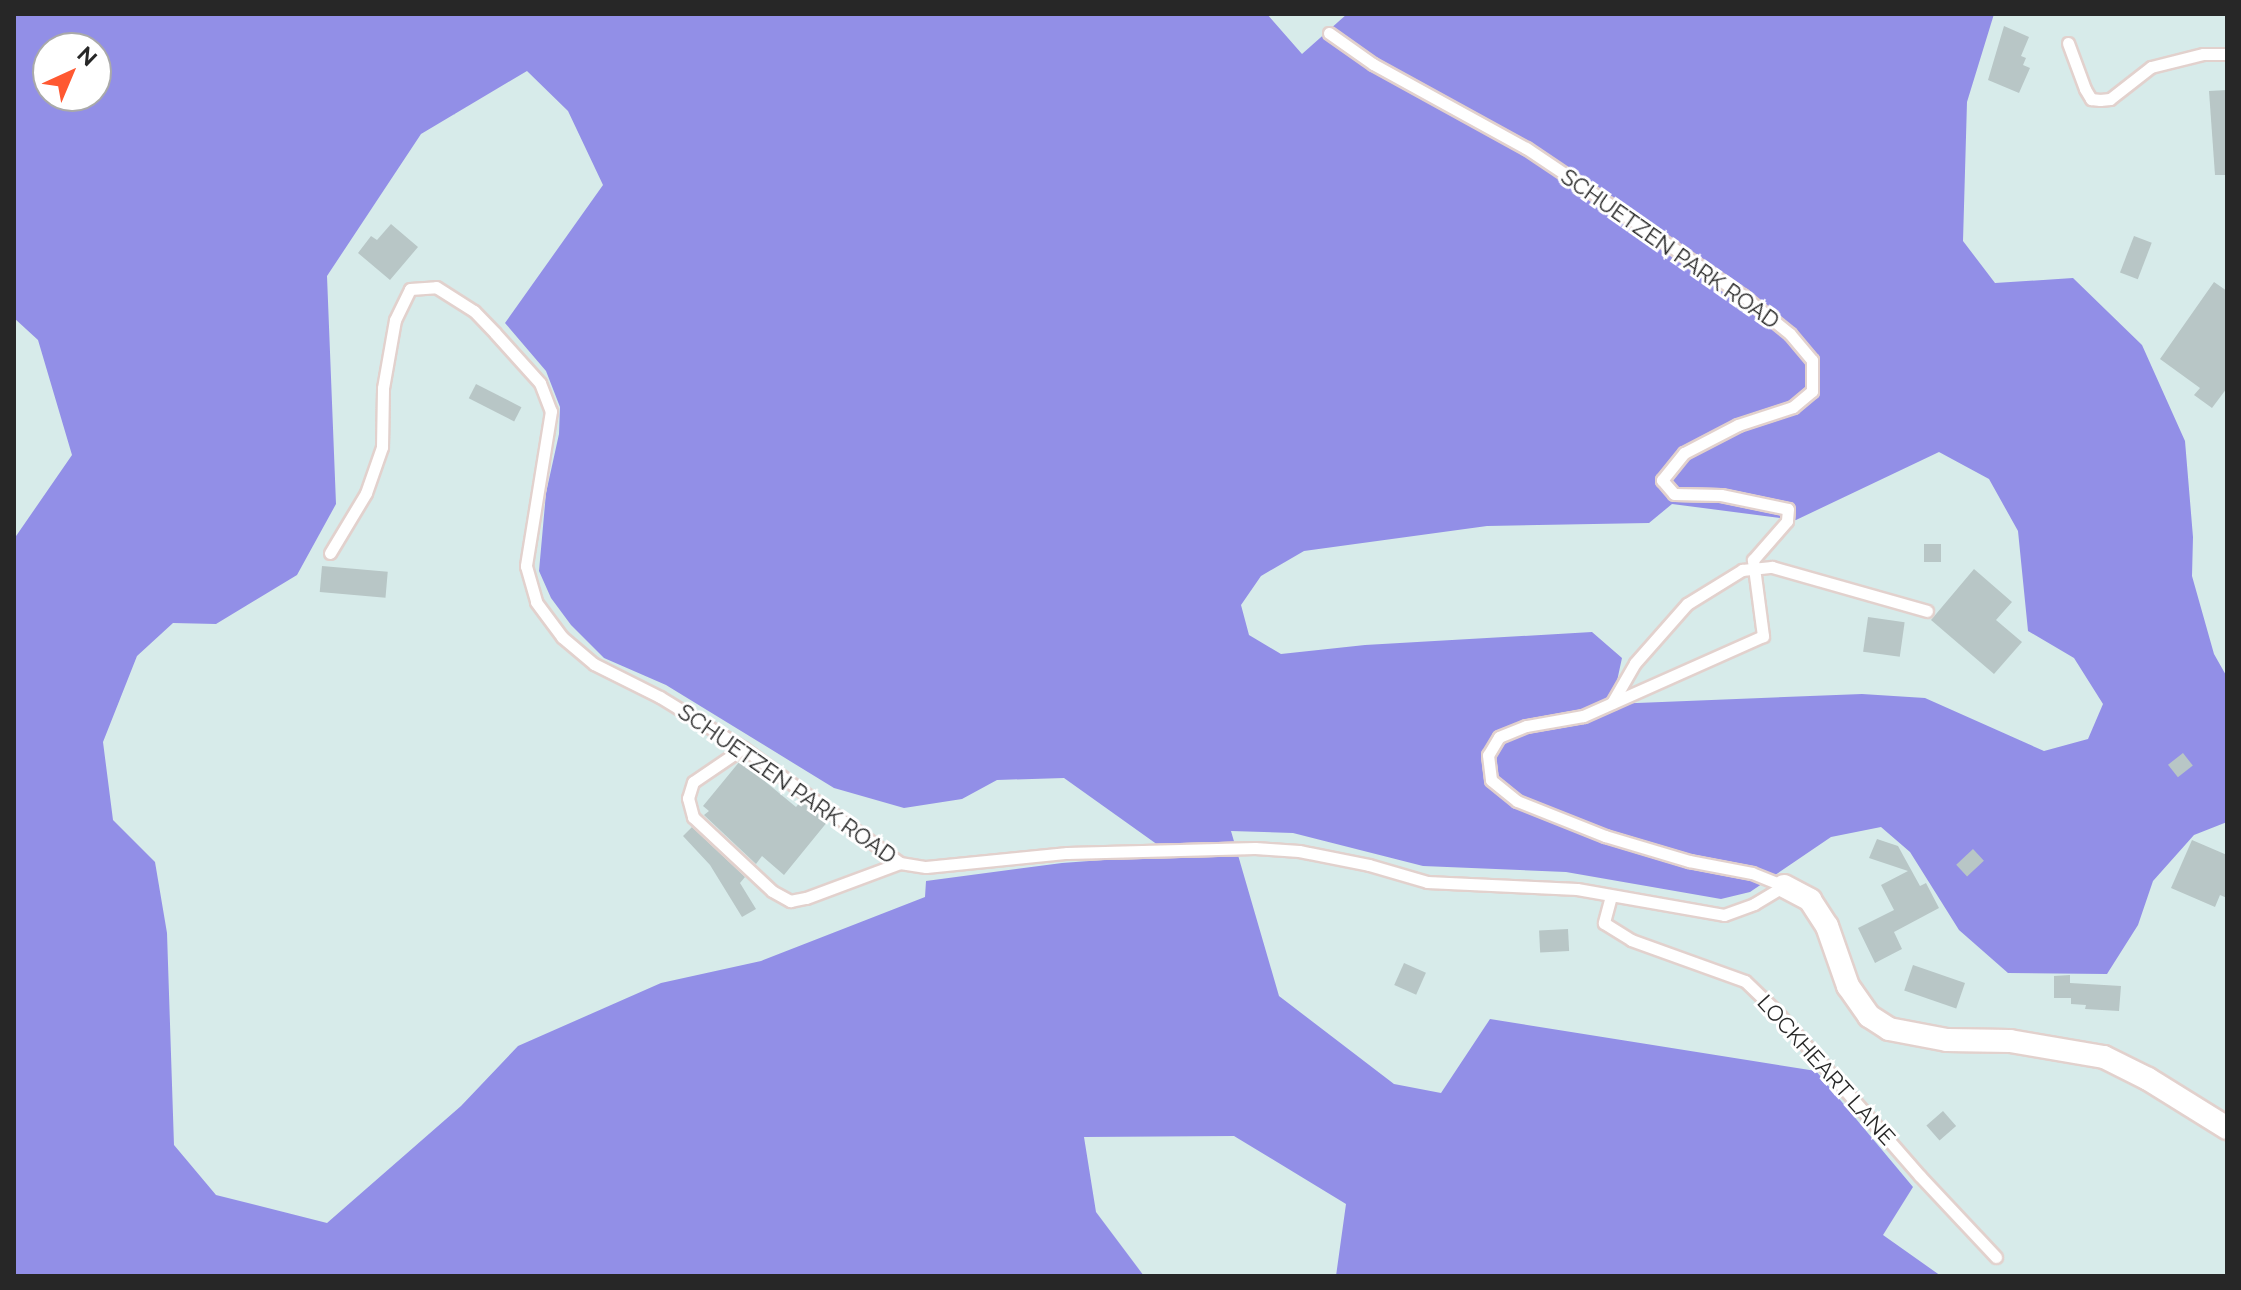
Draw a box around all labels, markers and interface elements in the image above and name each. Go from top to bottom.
north arrow [32,32,112,112]
text: N [72,41,102,71]
street label: SCHUETZEN PARK ROAD [1556,163,1784,335]
street label: SCHUETZEN PARK ROAD [673,698,901,870]
street label: LOCKHEART LANE [1751,989,1901,1151]

